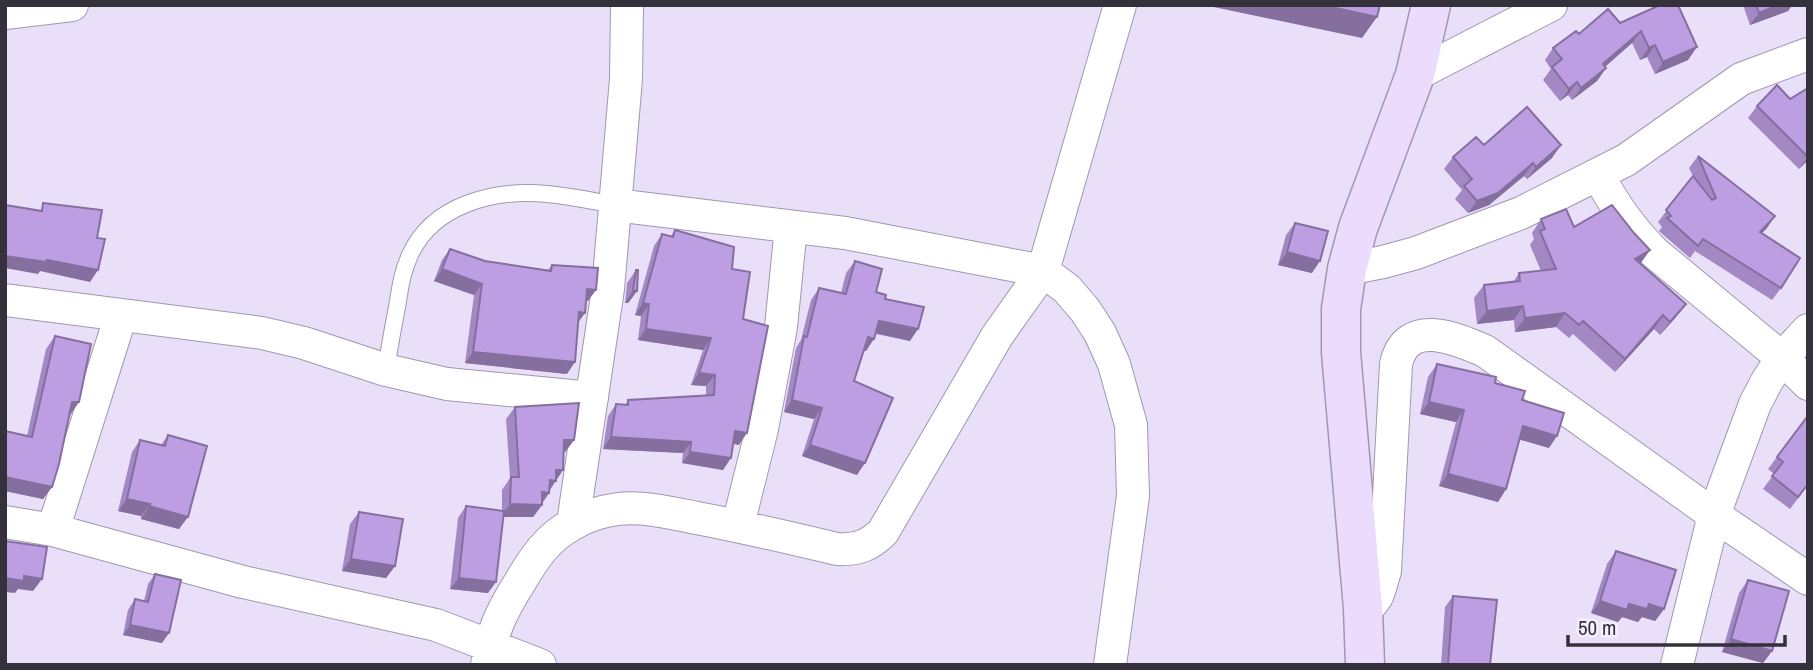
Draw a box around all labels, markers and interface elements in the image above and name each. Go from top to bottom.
scale bar [1568,604,1785,648]
text: 50 m [1578,613,1616,642]

